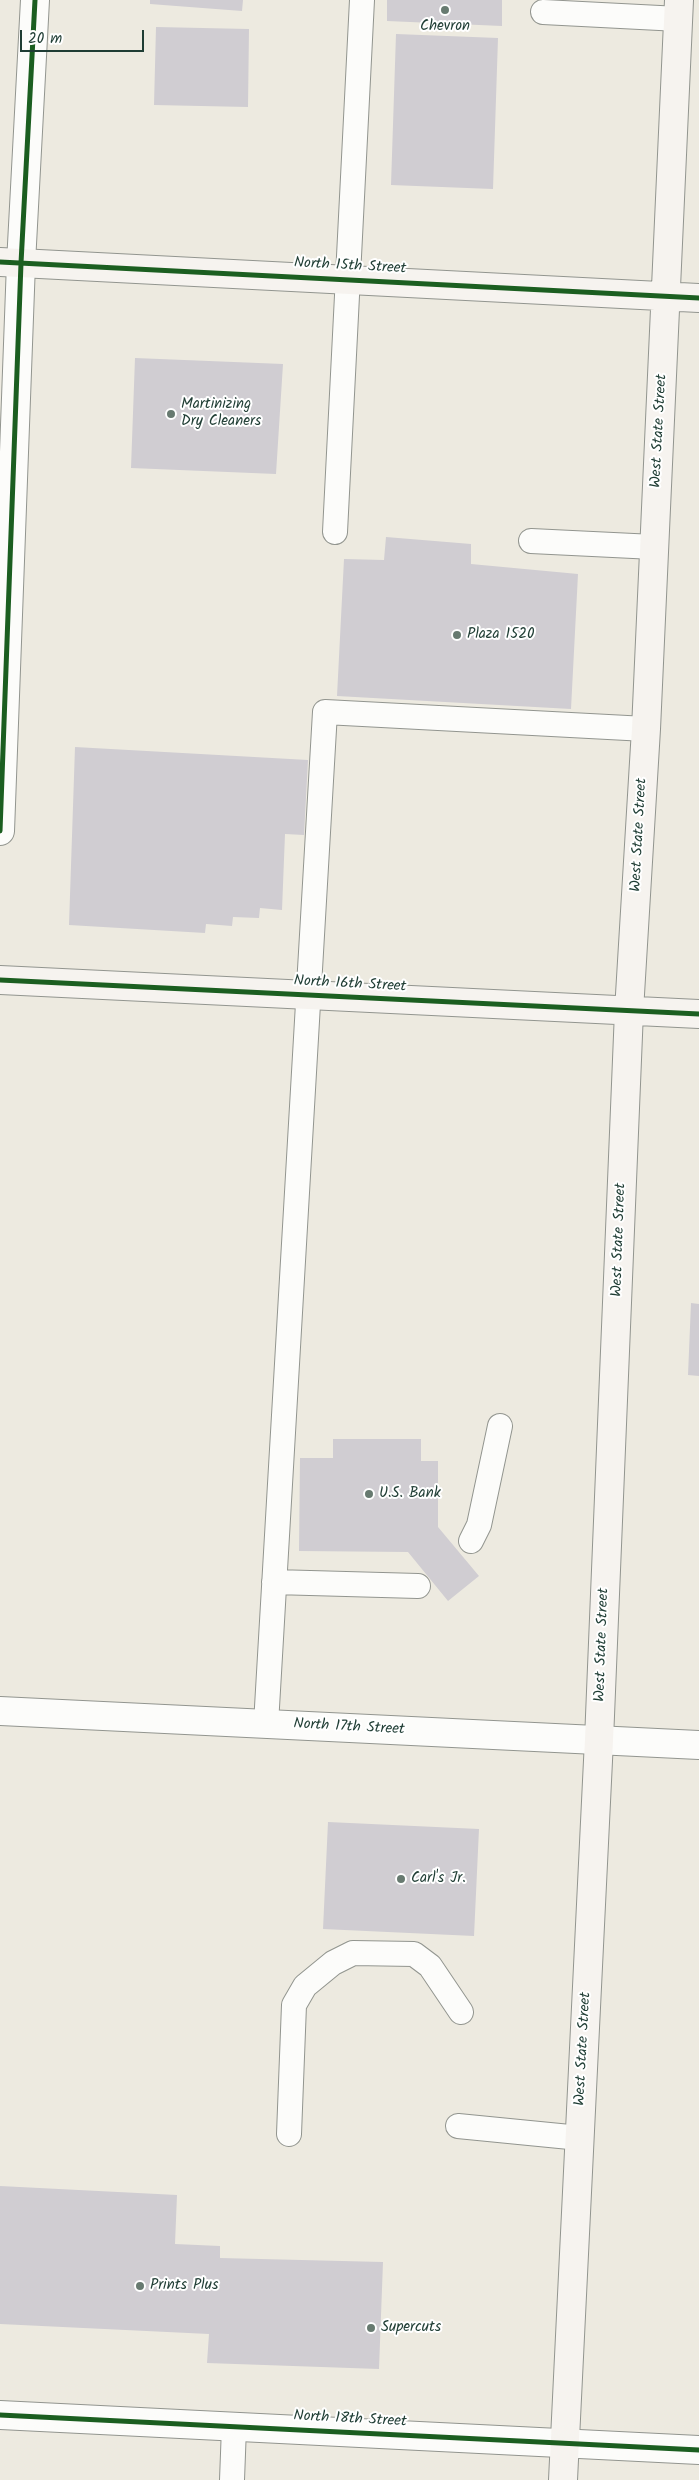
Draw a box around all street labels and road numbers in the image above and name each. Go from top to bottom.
street label: North 15th Street [293,255,407,279]
street label: West State Street [648,374,672,488]
street label: West State Street [628,778,652,892]
street label: North 16th Street [293,973,407,997]
street label: West State Street [609,1183,631,1297]
street label: West State Street [592,1588,614,1702]
street label: North 17th Street [293,1716,405,1740]
street label: West State Street [572,1992,596,2106]
street label: North 18th Street [293,2408,407,2432]

